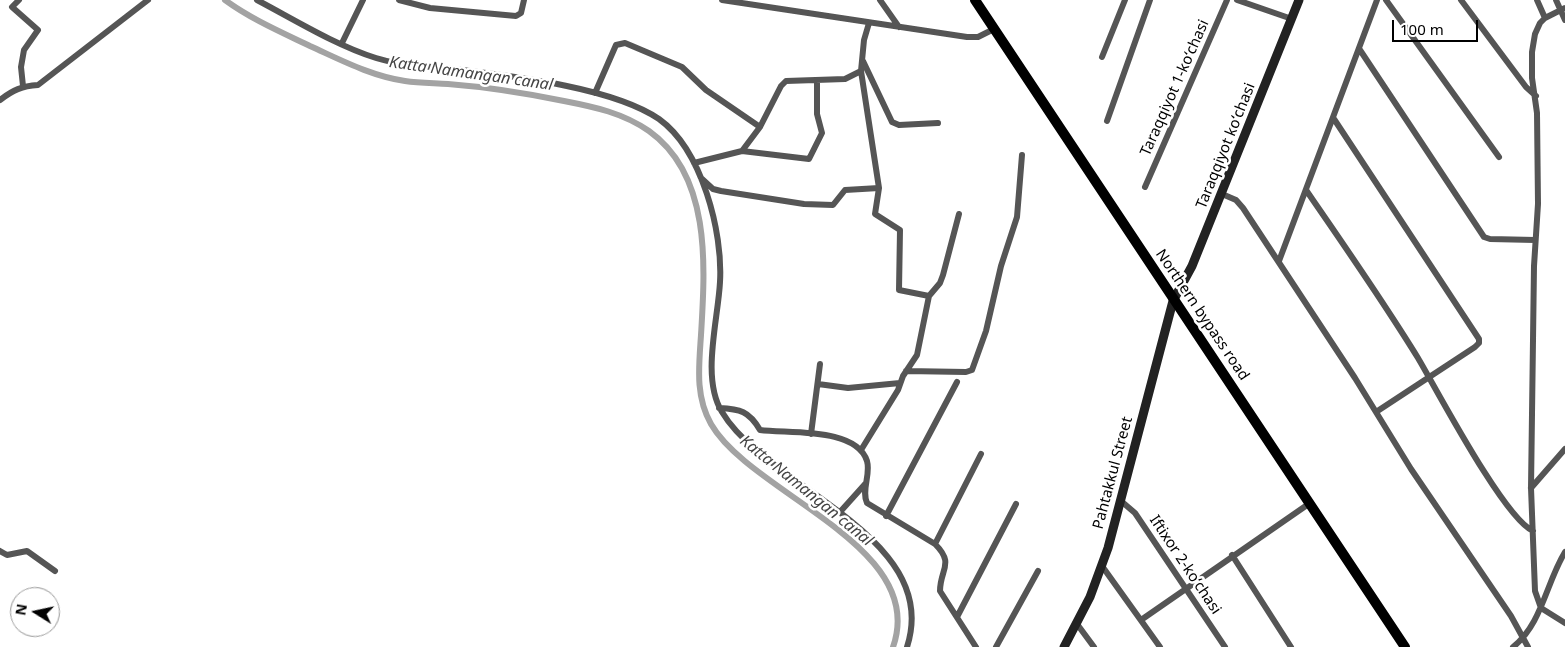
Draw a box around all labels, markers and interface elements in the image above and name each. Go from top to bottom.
scale bar [1395,10,1481,42]
street label: Taraqqiyot 1-koʻchasi [1137,17,1213,159]
text: 100 m [1400,19,1444,39]
water label: Katta Namangan canal [388,53,554,95]
street label: Taraqqiyot koʻchasi [1193,81,1259,211]
street label: Northern bypass road [1151,246,1253,384]
street label: Pahtakkul Street [1089,415,1137,531]
water label: Katta Namangan canal [736,432,876,550]
street label: Iftixor 2-koʻchasi [1145,512,1225,618]
north arrow [10,587,60,637]
text: N [10,602,31,617]

